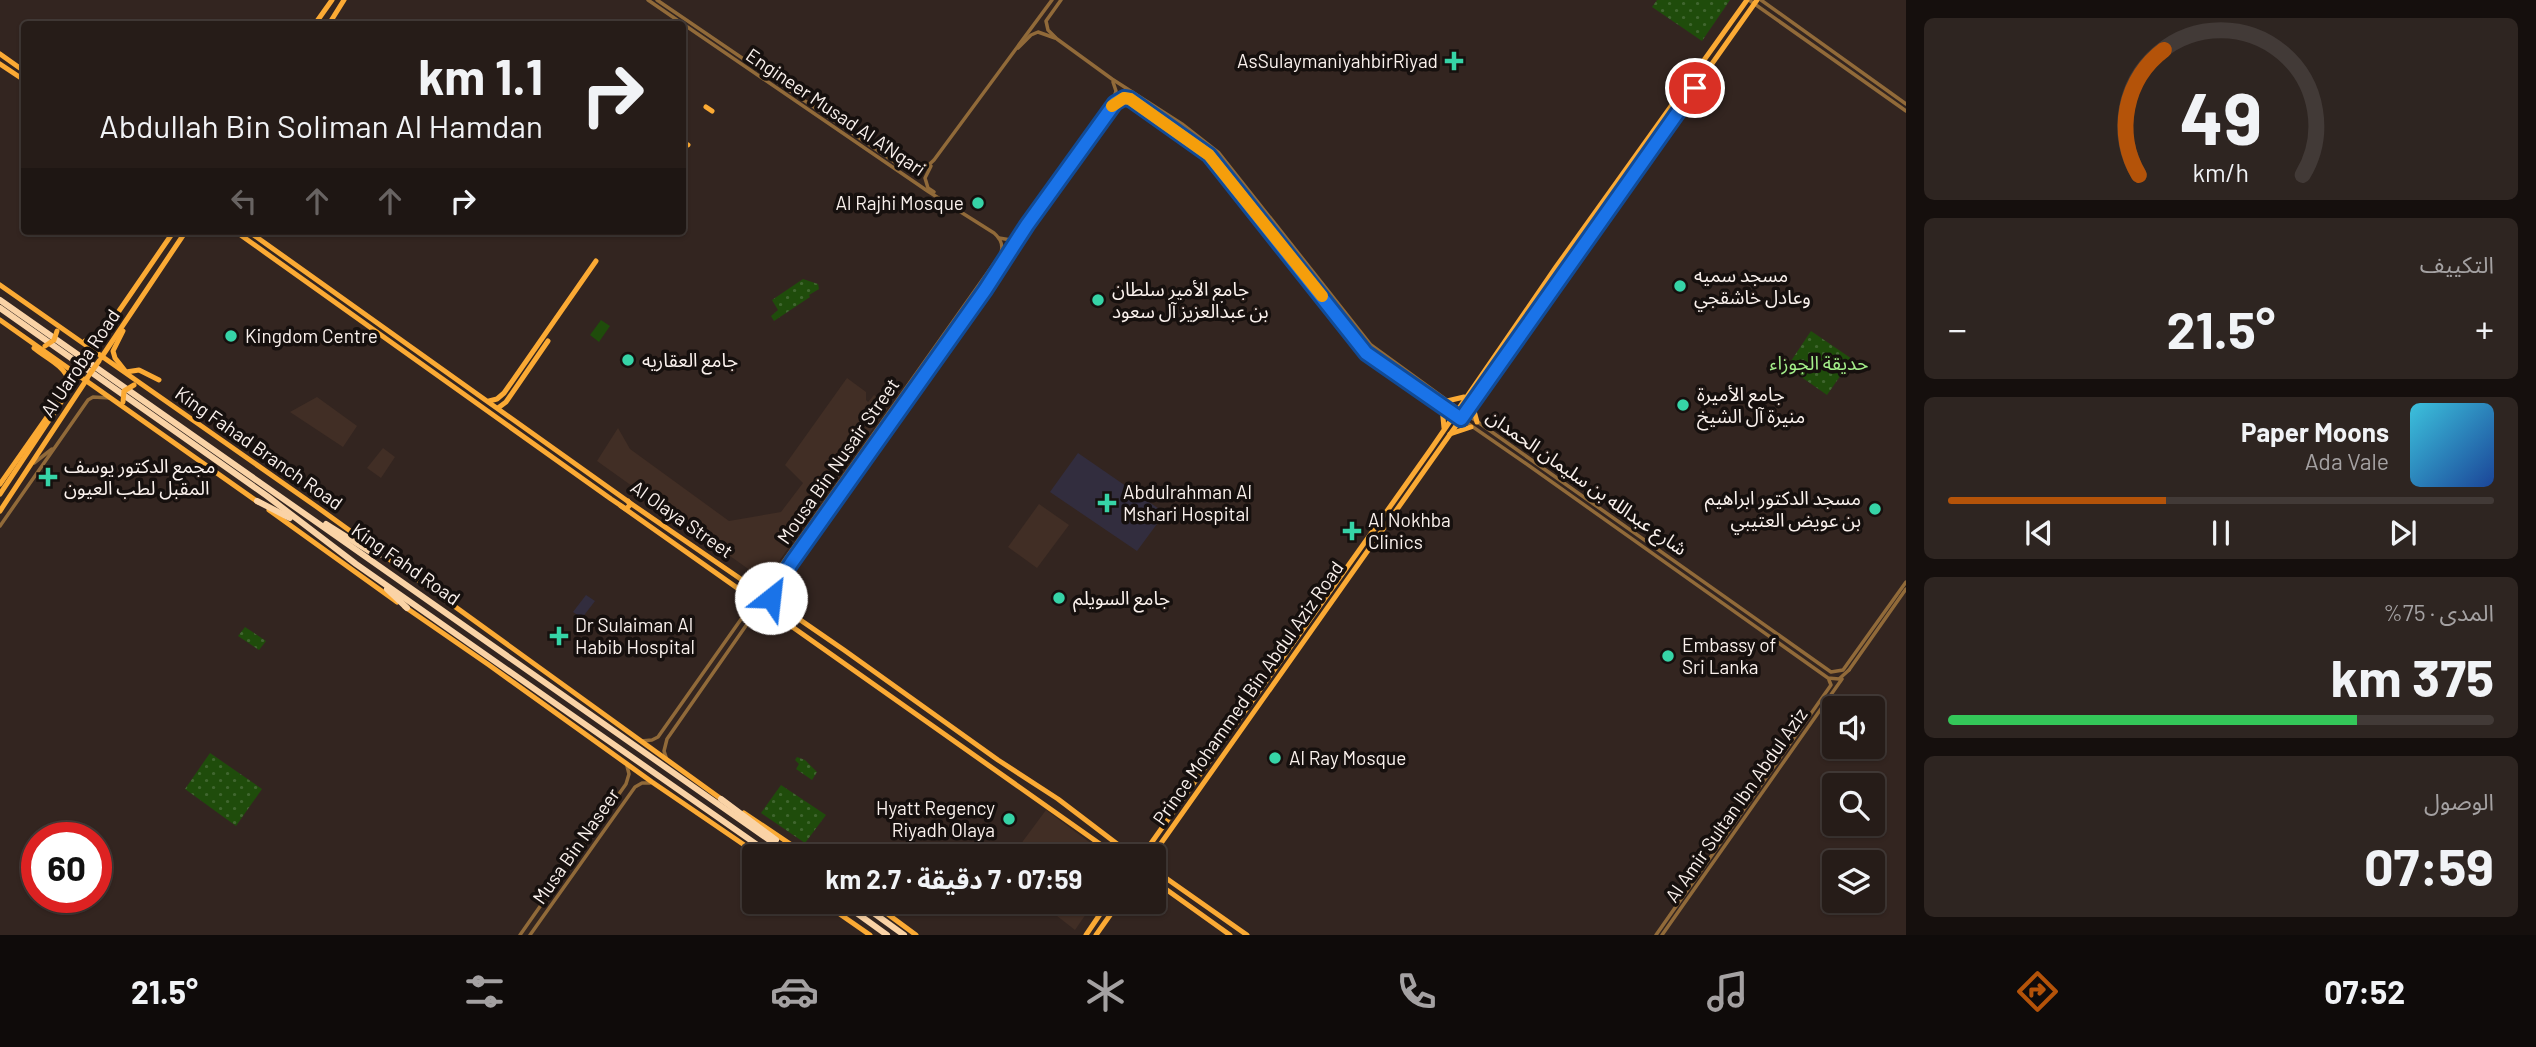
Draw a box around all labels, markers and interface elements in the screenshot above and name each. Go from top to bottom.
street label: Engineer Musad Al A'Nqari [742,43,931,180]
text: 1.1 km [418,46,543,105]
icon: right [567,49,658,140]
place label: AsSulaymaniyahbirRiyad [1237,49,1438,72]
marker: AsSulaymaniyahbirRiyad [1444,51,1464,71]
pin [1665,58,1725,118]
icon: arrive [1676,69,1714,107]
text: 49 [2180,72,2262,160]
text: Abdullah Bin Soliman Al Hamdan [99,106,543,144]
text: km/h [2193,157,2249,187]
icon: left [225,182,263,220]
icon: ahead [298,182,336,220]
icon: ahead [371,182,409,220]
icon: right [444,182,482,220]
place label: Al Rajhi Mosque [836,191,964,214]
marker: Al Rajhi Mosque [970,195,986,211]
text: التكييف [2420,250,2494,278]
place label: مسجد سميه وعادل خاشقجي [1694,263,1811,312]
place label: جامع الأمير سلطان بن عبدالعزيز آل سعود [1112,277,1269,323]
marker: مسجد سميه وعادل خاشقجي [1672,278,1688,294]
marker: جامع الأمير سلطان بن عبدالعزيز آل سعود [1090,292,1106,308]
text: 21.5° [2167,297,2275,359]
street label: Al Uaroba Road [35,305,124,421]
text: − [1948,305,1967,351]
text: + [2475,305,2494,351]
place label: Kingdom Centre [245,324,378,347]
marker: Kingdom Centre [223,328,239,344]
place label: جامع العقاريه [642,348,738,375]
park label: حديقة الجوزاء [1770,351,1868,375]
marker: جامع العقاريه [620,352,636,368]
street label: Mousa Bin Nusair Street [772,373,903,548]
street label: King Fahad Branch Road [171,381,347,514]
place label: جامع الأميرة منيرة آل الشيخ [1697,382,1805,431]
marker: جامع الأميرة منيرة آل الشيخ [1675,397,1691,413]
street label: شارع عبدالله بن سليمان الحمدان [1481,404,1692,562]
text: Paper Moons [2241,416,2389,447]
text: Ada Vale [2305,447,2389,475]
place label: مجمع الدكتور يوسف المقبل لطب العيون [64,454,216,500]
marker: مجمع الدكتور يوسف المقبل لطب العيون [38,467,58,487]
street label: Al Olaya Street [627,475,738,562]
place label: Abdulrahman Al Mshari Hospital [1123,480,1252,525]
place label: مسجد الدكتور ابراهيم بن عويض العتيبي [1705,486,1861,535]
marker: Abdulrahman Al Mshari Hospital [1097,493,1117,513]
marker: مسجد الدكتور ابراهيم بن عويض العتيبي [1867,501,1883,517]
place label: Al Nokhba Clinics [1368,508,1451,553]
icon: previous [2020,514,2058,552]
icon: pause [2202,514,2240,552]
icon: next [2384,514,2422,552]
street label: King Fahd Road [348,518,465,609]
marker: Al Nokhba Clinics [1342,521,1362,541]
street label: Prince Mohammed Bin Abdul Aziz Road [1147,556,1348,829]
position arrow [734,561,808,635]
place label: جامع السويلم [1073,586,1170,613]
marker: جامع السويلم [1051,590,1067,606]
text: المدى · 75% [2383,598,2494,626]
place label: Dr Sulaiman Al Habib Hospital [575,613,695,658]
marker: Dr Sulaiman Al Habib Hospital [549,626,569,646]
place label: Embassy of Sri Lanka [1682,633,1776,678]
text: 375 km [2331,645,2494,707]
marker: Embassy of Sri Lanka [1660,648,1676,664]
map controls [1822,696,1885,913]
button: sound [1822,696,1885,759]
street label: Al Amir Sultan Ibn Abdul Aziz [1660,703,1812,906]
place label: Al Ray Mosque [1289,746,1406,769]
marker: Al Ray Mosque [1267,750,1283,766]
button: search [1822,773,1885,836]
street label: Musa Bin Naseer [527,783,624,908]
text: الوصول [2424,787,2494,815]
place label: Hyatt Regency Riyadh Olaya [876,796,995,841]
marker: Hyatt Regency Riyadh Olaya [1001,811,1017,827]
speed limit sign: 60 [21,822,112,913]
text: 07:59 [2364,834,2494,896]
button: layers [1822,850,1885,913]
text: 07:59 · 7 دقيقة · 2.7 km [826,863,1082,894]
icon: filters [460,967,509,1016]
icon: car [770,967,819,1016]
icon: climate [1081,967,1130,1016]
icon: phone [1392,967,1441,1016]
icon: music [1703,967,1752,1016]
icon: directions [2013,967,2062,1016]
text: 21.5° [131,972,198,1010]
text: 07:52 [2324,972,2405,1010]

